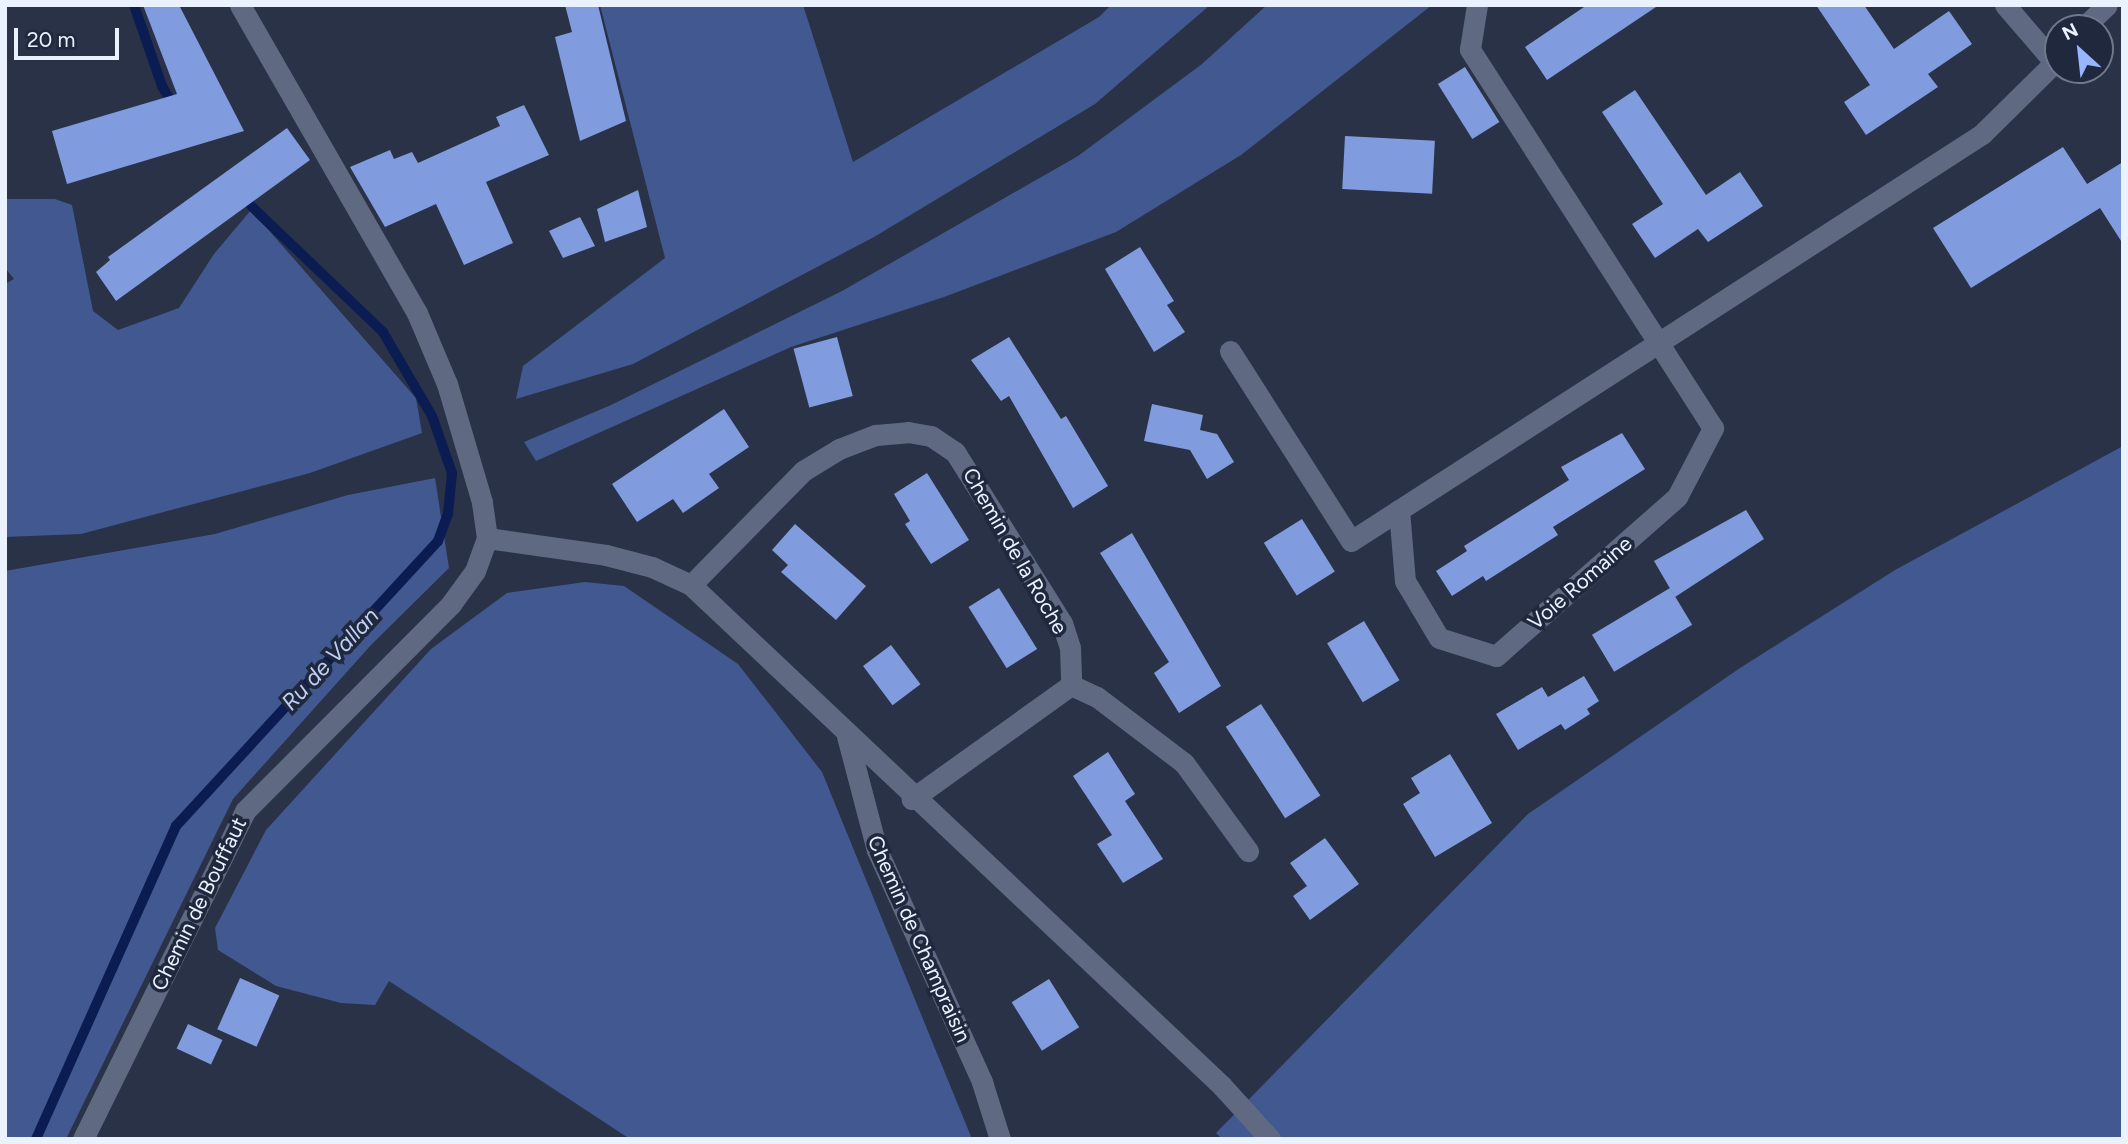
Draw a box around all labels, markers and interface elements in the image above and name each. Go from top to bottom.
scale bar [18,14,122,58]
north arrow [2044,14,2114,84]
text: N [2058,18,2082,45]
text: 20 m [27,27,75,52]
street label: Chemin de la Roche [957,464,1073,638]
street label: Voie Romaine [1523,531,1637,635]
water label: Ru de Vallan [276,602,384,716]
street label: Chemin de Bouffaut [146,813,252,995]
street label: Chemin de Champraisin [862,832,976,1046]

